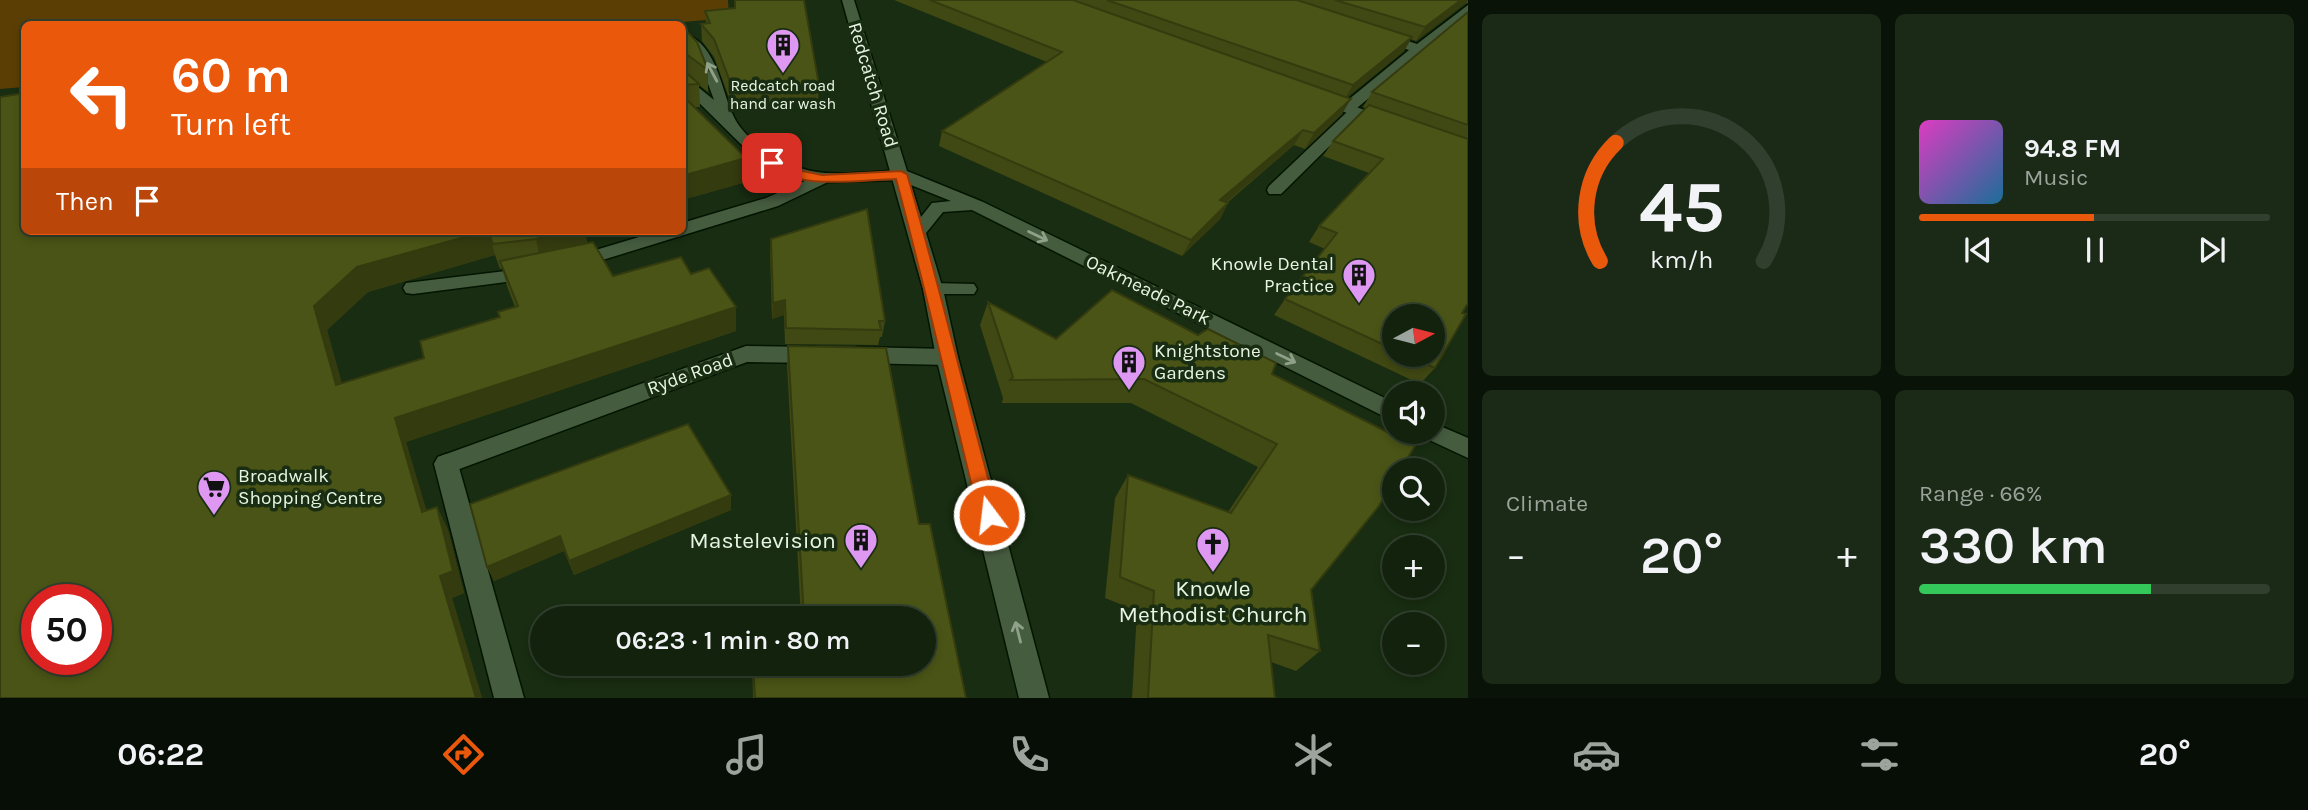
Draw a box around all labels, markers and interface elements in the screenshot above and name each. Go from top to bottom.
street label: Redcatch Road [844,20,902,150]
building icon: Redcatch road hand car wash [764,26,802,75]
text: 60 m [171,47,291,104]
icon: left [56,49,147,140]
one-way arrow [704,63,718,83]
place label: Redcatch road hand car wash [730,76,836,113]
text: Turn left [171,106,291,143]
pin [742,133,802,193]
text: 94.8 FM [2024,133,2121,164]
icon: arrive [753,144,791,182]
text: 45 [1639,164,1724,249]
text: Music [2024,164,2088,191]
icon: arrive [128,182,166,220]
text: Then [56,186,114,217]
one-way arrow [1027,229,1048,243]
icon: previous [1959,231,1997,269]
icon: pause [2076,231,2114,269]
icon: next [2193,231,2231,269]
text: km/h [1650,245,1713,274]
street label: Oakmeade Park [1082,250,1214,330]
place label: Knowle Dental Practice [1211,253,1334,297]
building icon: Knowle Dental Practice [1340,256,1378,305]
north arrow [1382,304,1446,368]
map controls [1382,304,1445,675]
place label: Knightstone Gardens [1154,340,1261,384]
building icon: Knightstone Gardens [1110,343,1148,392]
street label: Ryde Road [644,348,736,400]
one-way arrow [1275,352,1296,366]
button: sound [1382,381,1445,444]
button: search [1382,458,1445,521]
place label: Broadwalk Shopping Centre [238,465,383,509]
supermarket icon: Broadwalk Shopping Centre [195,468,233,517]
position arrow [952,478,1026,552]
text: Range · 66% [1919,480,2042,507]
text: Climate [1506,490,1588,517]
text: 330 km [1919,515,2108,576]
building icon: Mastelevision [842,521,880,570]
church icon: Knowle Methodist Church [1194,525,1232,574]
text: 20° [1640,525,1723,586]
place label: Mastelevision [689,527,836,554]
text: − [1506,533,1526,578]
text: + [1837,533,1857,578]
button: + [1382,535,1445,598]
place label: Knowle Methodist Church [1118,575,1308,628]
speed limit sign: 50 [21,584,112,675]
button: − [1382,612,1445,675]
one-way arrow [1011,621,1024,644]
text: 06:23 · 1 min · 80 m [616,625,850,656]
icon: directions [439,730,488,779]
icon: music [722,730,771,779]
icon: phone [1005,730,1054,779]
icon: climate [1289,730,1338,779]
icon: car [1572,730,1621,779]
icon: filters [1855,730,1904,779]
text: 06:22 [117,736,204,773]
text: 20° [2139,736,2191,773]

